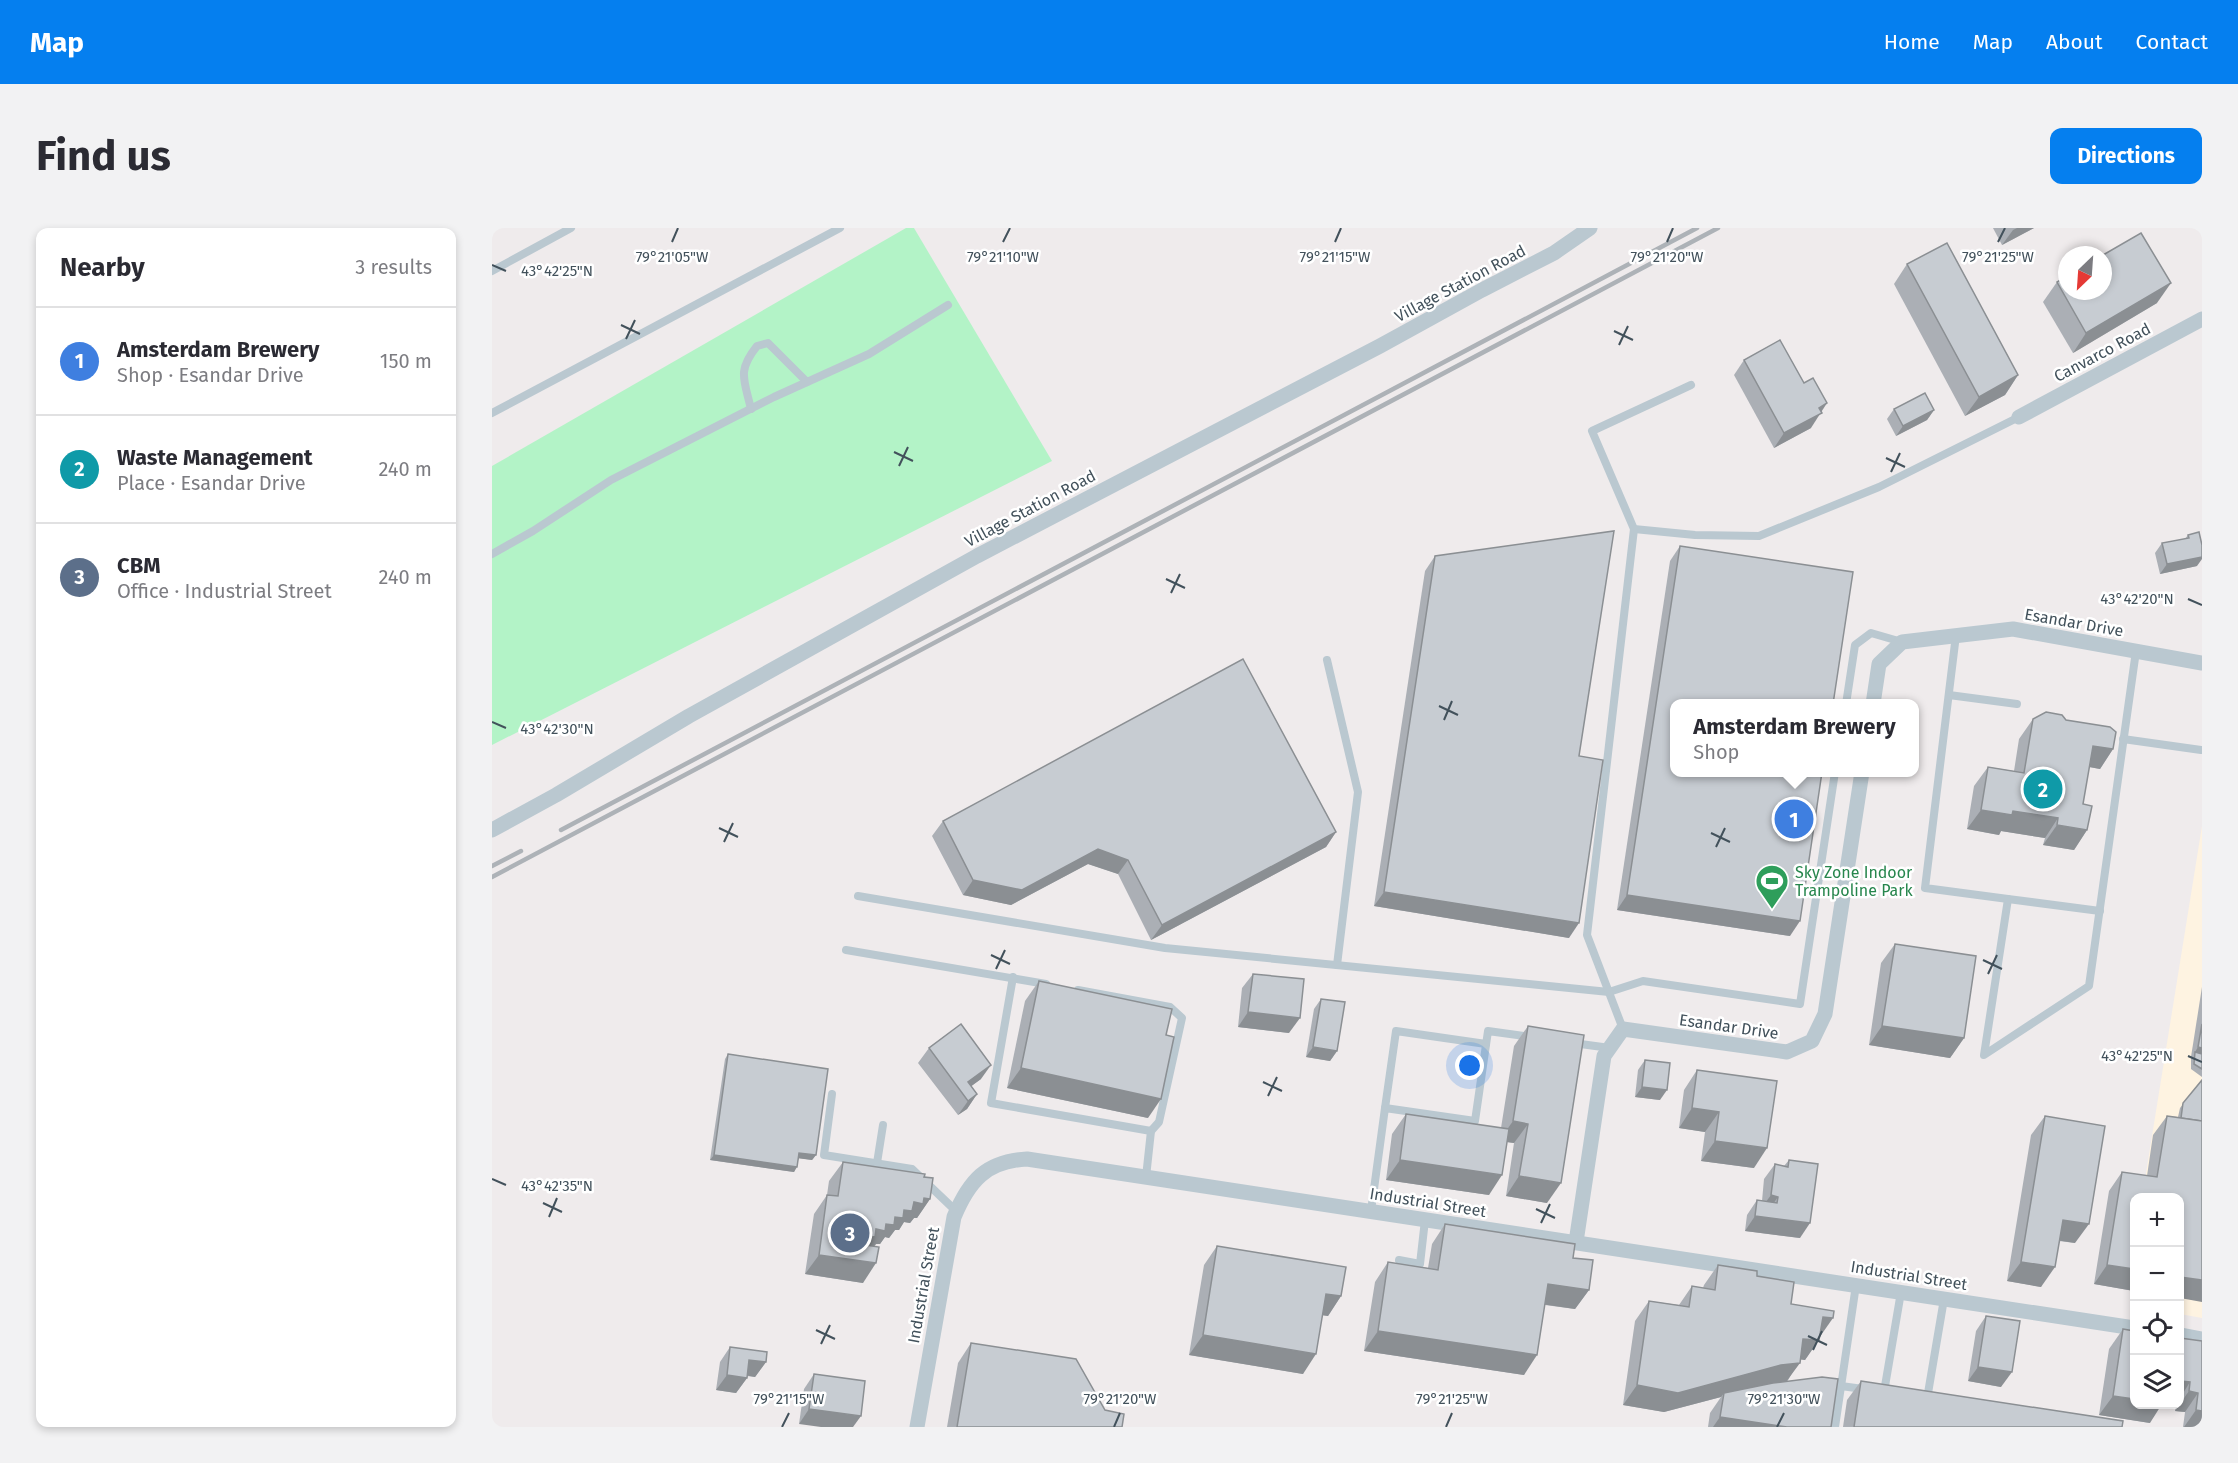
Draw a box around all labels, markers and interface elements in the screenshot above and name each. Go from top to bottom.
text: Map [30,26,84,59]
text: Home [1884,29,1940,55]
text: Map [1973,29,2013,55]
text: About [2046,29,2103,55]
text: Contact [2136,29,2208,55]
button: Directions [2050,128,2202,184]
text: Find us [36,131,171,181]
street label: Village Station Road [1392,241,1529,326]
north arrow [2058,246,2112,300]
text: 79°21'05"W [636,248,709,266]
text: 79°21'10"W [967,248,1040,266]
text: 79°21'15"W [1300,248,1371,266]
text: 79°21'20"W [1631,248,1704,266]
text: 79°21'25"W [1962,248,2035,266]
text: Nearby [60,252,145,283]
text: 3 results [355,255,432,279]
text: 43°42'25"N [521,262,593,280]
street label: Canvarco Road [2051,319,2154,386]
text: Amsterdam Brewery [117,336,319,363]
text: 1 [75,349,84,373]
text: 150 m [380,349,432,373]
text: Shop · Esandar Drive [117,363,304,387]
text: Waste Management [117,444,312,471]
text: 2 [74,457,85,481]
text: 240 m [378,457,432,481]
street label: Village Station Road [962,466,1099,551]
text: Place · Esandar Drive [117,471,306,495]
text: CBM [117,552,161,579]
text: 3 [74,565,85,589]
text: 240 m [378,565,432,589]
text: Office · Industrial Street [117,579,332,603]
text: 43°42'20"N [2100,590,2174,608]
street label: Esandar Drive [2023,604,2125,641]
popup [1670,699,1919,777]
text: Amsterdam Brewery [1693,713,1896,740]
text: 43°42'30"N [520,720,594,738]
text: Shop [1693,740,1739,764]
pin: 2 [2024,766,2062,812]
pin: 1 [1774,796,1814,842]
sports icon: Sky Zone Indoor Trampoline Park [1754,863,1790,910]
place label: Sky Zone Indoor Trampoline Park [1795,863,1914,900]
street label: Esandar Drive [1678,1010,1780,1043]
text: 43°42'25"N [2101,1047,2173,1065]
your location [1455,1051,1484,1080]
text: 43°42'35"N [521,1177,593,1195]
street label: Industrial Street [1368,1184,1488,1221]
map controls [2130,1193,2184,1409]
button: + [2130,1193,2184,1247]
pin: 3 [830,1210,870,1256]
street label: Industrial Street [904,1225,943,1345]
button: − [2130,1247,2184,1301]
street label: Industrial Street [1849,1257,1969,1294]
button: locate [2130,1301,2184,1355]
button: layers [2130,1355,2184,1409]
text: 79°21'15"W [754,1390,825,1408]
text: 79°21'20"W [1084,1390,1157,1408]
text: 79°21'25"W [1416,1390,1489,1408]
text: 79°21'30"W [1747,1390,1821,1408]

